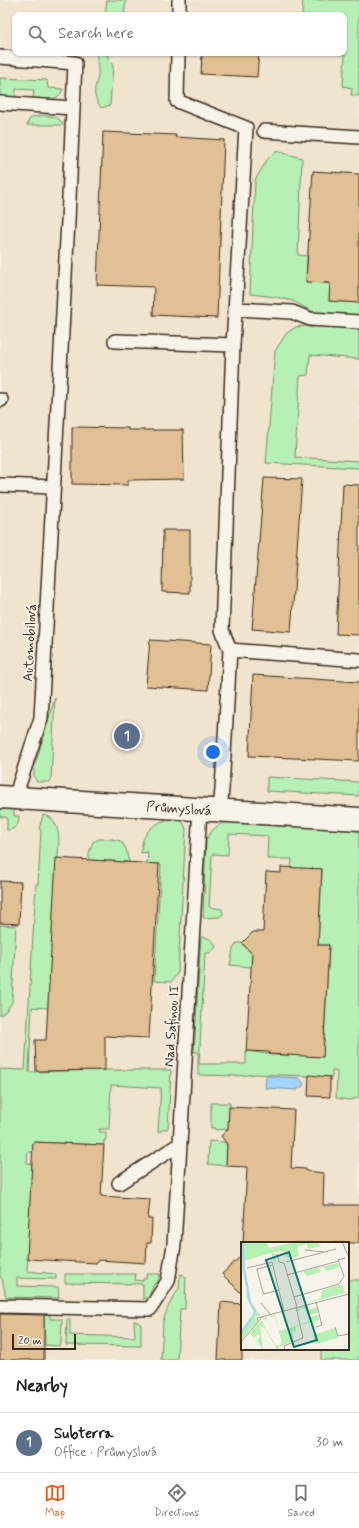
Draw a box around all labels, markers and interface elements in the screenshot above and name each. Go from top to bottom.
search box [12,12,347,56]
icon: search [26,23,48,45]
text: Search here [58,24,134,44]
street label: Automobilová [19,604,41,682]
pin: 1 [114,721,140,751]
your location [203,742,223,762]
street label: Průmyslová [146,798,212,820]
street label: Nad Safinou II [160,984,184,1068]
inset map [241,1242,349,1350]
scale bar [12,1332,76,1351]
text: 20 m [18,1334,41,1348]
text: Nearby [16,1375,68,1397]
text: Subterra [54,1424,113,1444]
text: 1 [26,1434,32,1451]
text: 30 m [316,1434,343,1451]
text: Office · Průmyslová [54,1444,157,1461]
tab: Map [44,1482,66,1520]
tab: Directions [154,1482,199,1520]
tab: Saved [287,1482,315,1520]

